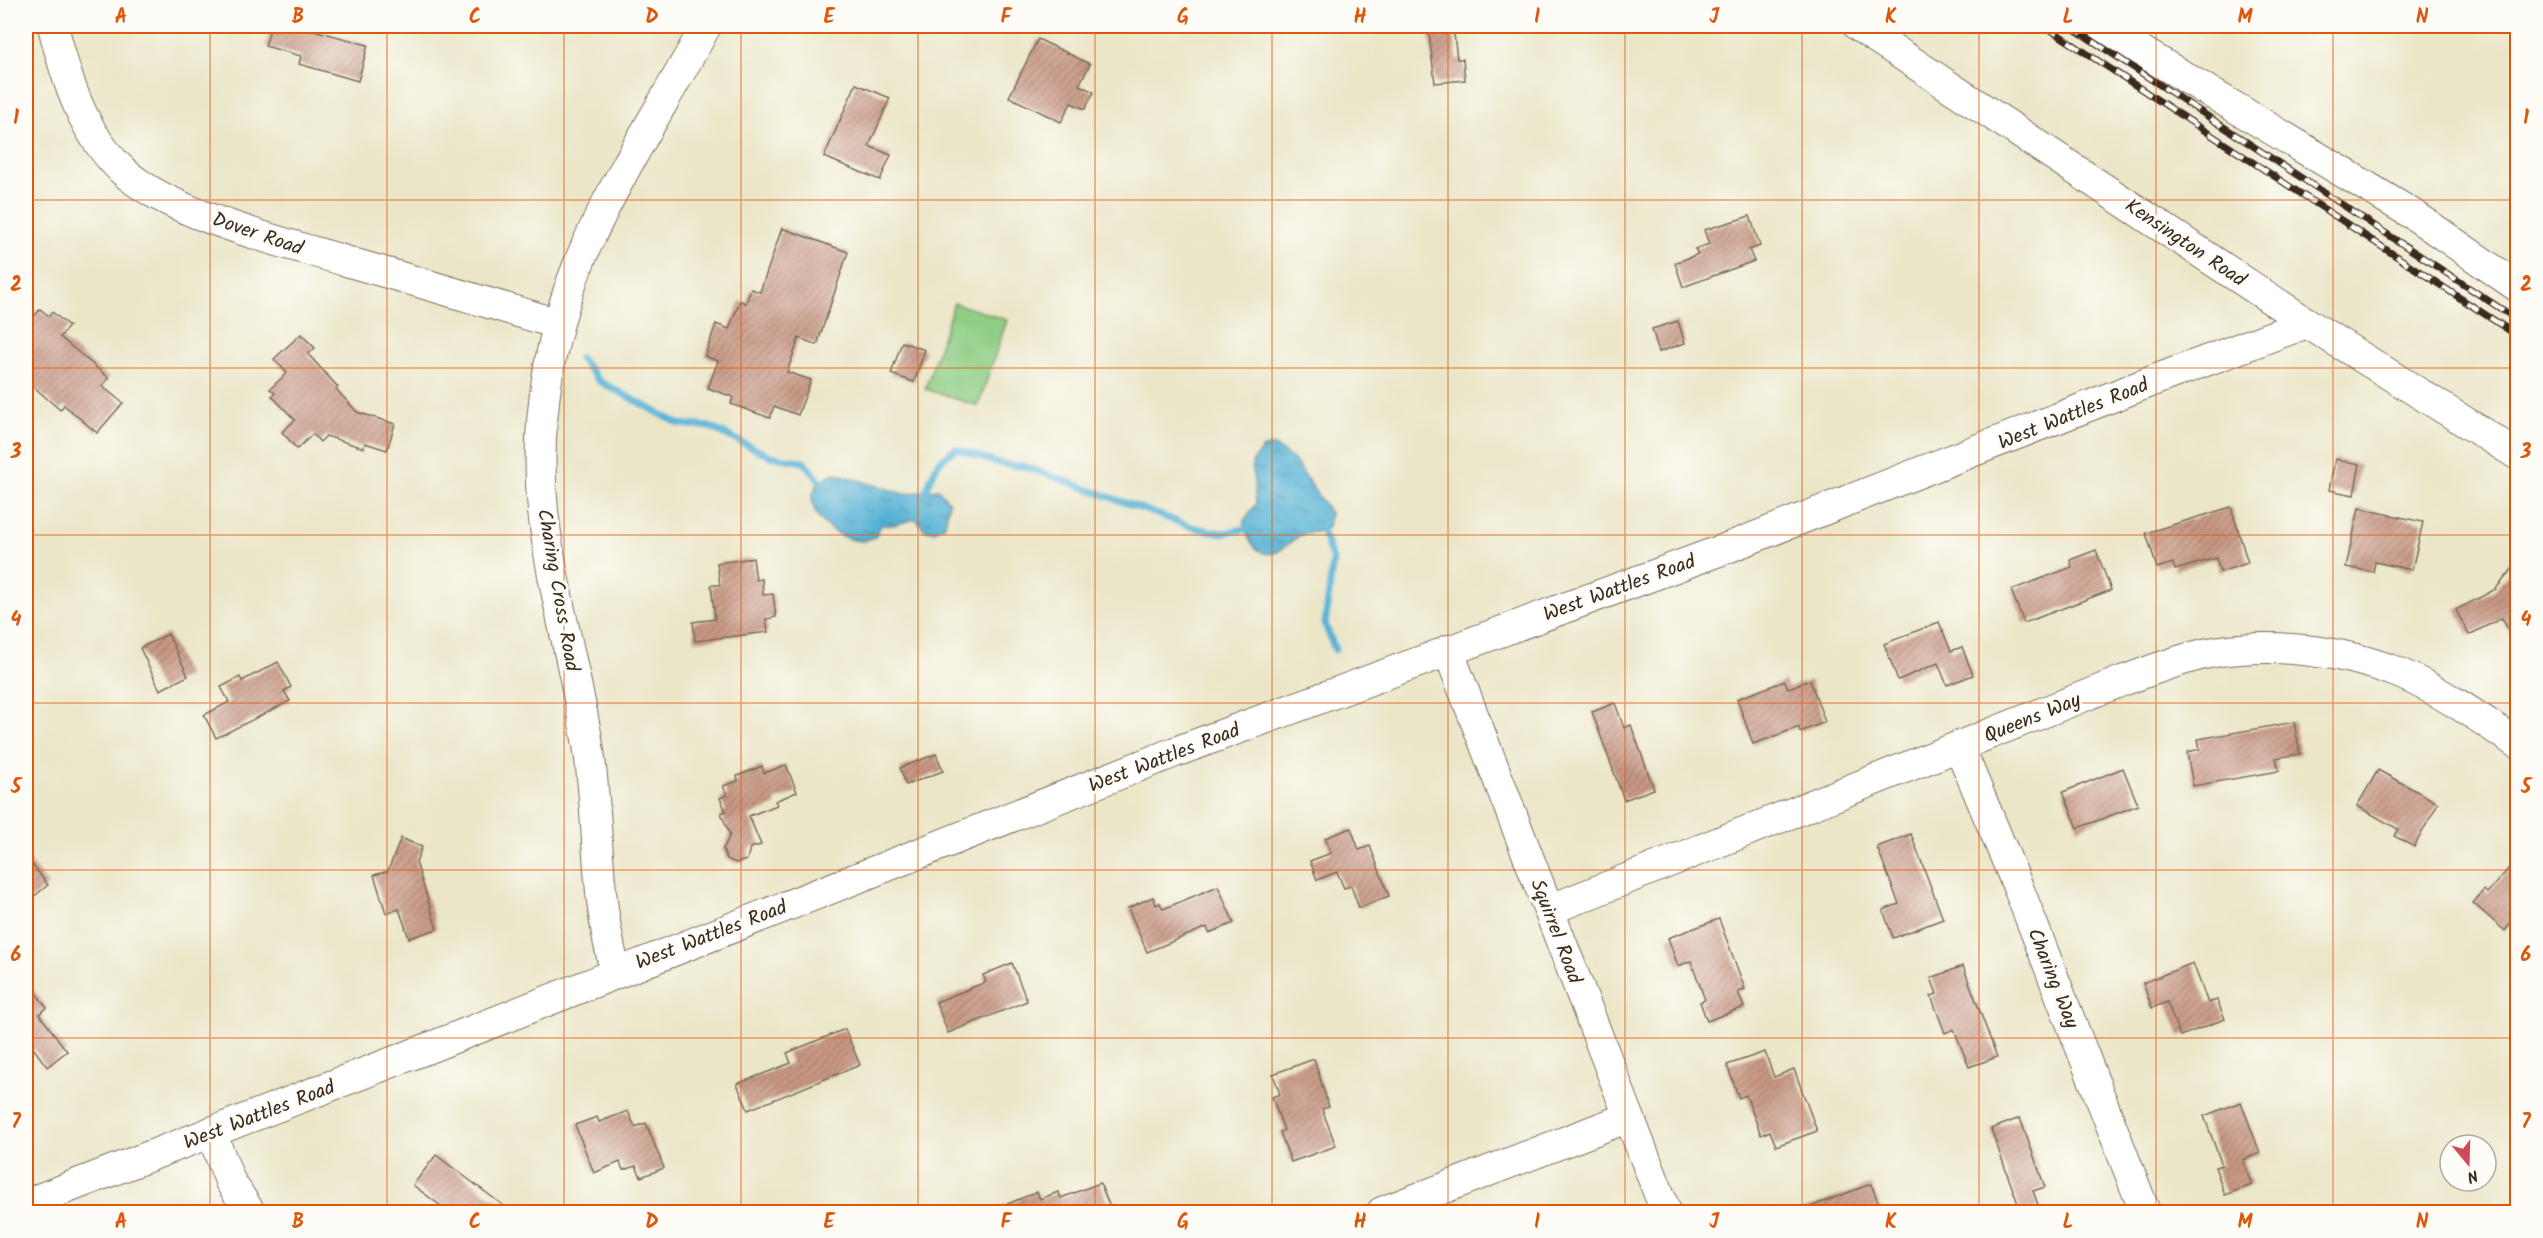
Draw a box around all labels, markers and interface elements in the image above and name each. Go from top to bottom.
text: A [115,2,127,34]
text: B [292,2,304,34]
text: C [469,2,481,34]
text: D [645,2,659,34]
text: E [823,2,835,34]
text: F [1001,2,1013,34]
text: G [1177,2,1189,34]
text: H [1353,2,1367,34]
text: I [1534,2,1540,34]
text: J [1709,2,1720,34]
text: K [1885,2,1897,34]
text: L [2063,2,2073,34]
text: M [2237,2,2253,34]
text: N [2416,2,2429,34]
text: 1 [13,103,19,135]
text: 1 [2523,103,2529,135]
street label: Kensington Road [2118,191,2253,297]
street label: Dover Road [208,204,308,266]
text: 2 [10,270,22,302]
text: 2 [2520,270,2532,302]
street label: West Wattles Road [1994,370,2155,460]
text: 3 [10,437,22,469]
text: 3 [2520,437,2532,469]
street label: Charing Cross Road [527,507,587,675]
street label: West Wattles Road [1539,546,1701,631]
text: 4 [11,605,22,637]
text: 4 [2521,605,2532,637]
street label: Queens Way [1979,685,2087,753]
street label: West Wattles Road [1084,715,1246,802]
text: 5 [10,772,23,804]
text: 5 [2520,772,2533,804]
street label: Squirrel Road [1521,875,1590,990]
street label: West Wattles Road [631,892,793,979]
street label: Charing Way [2017,924,2087,1034]
text: 6 [11,940,22,972]
text: 6 [2521,940,2532,972]
street label: West Wattles Road [179,1072,341,1159]
text: 7 [11,1107,21,1139]
text: 7 [2521,1107,2531,1139]
north arrow [2438,1133,2498,1193]
text: N [2464,1162,2481,1189]
text: A [115,1207,127,1238]
text: B [292,1207,304,1238]
text: C [469,1207,481,1238]
text: D [645,1207,659,1238]
text: E [823,1207,835,1238]
text: F [1001,1207,1013,1238]
text: G [1177,1207,1189,1238]
text: H [1353,1207,1367,1238]
text: I [1534,1207,1540,1238]
text: J [1709,1207,1720,1238]
text: K [1885,1207,1897,1238]
text: L [2063,1207,2073,1238]
text: M [2237,1207,2253,1238]
text: N [2416,1207,2429,1238]

